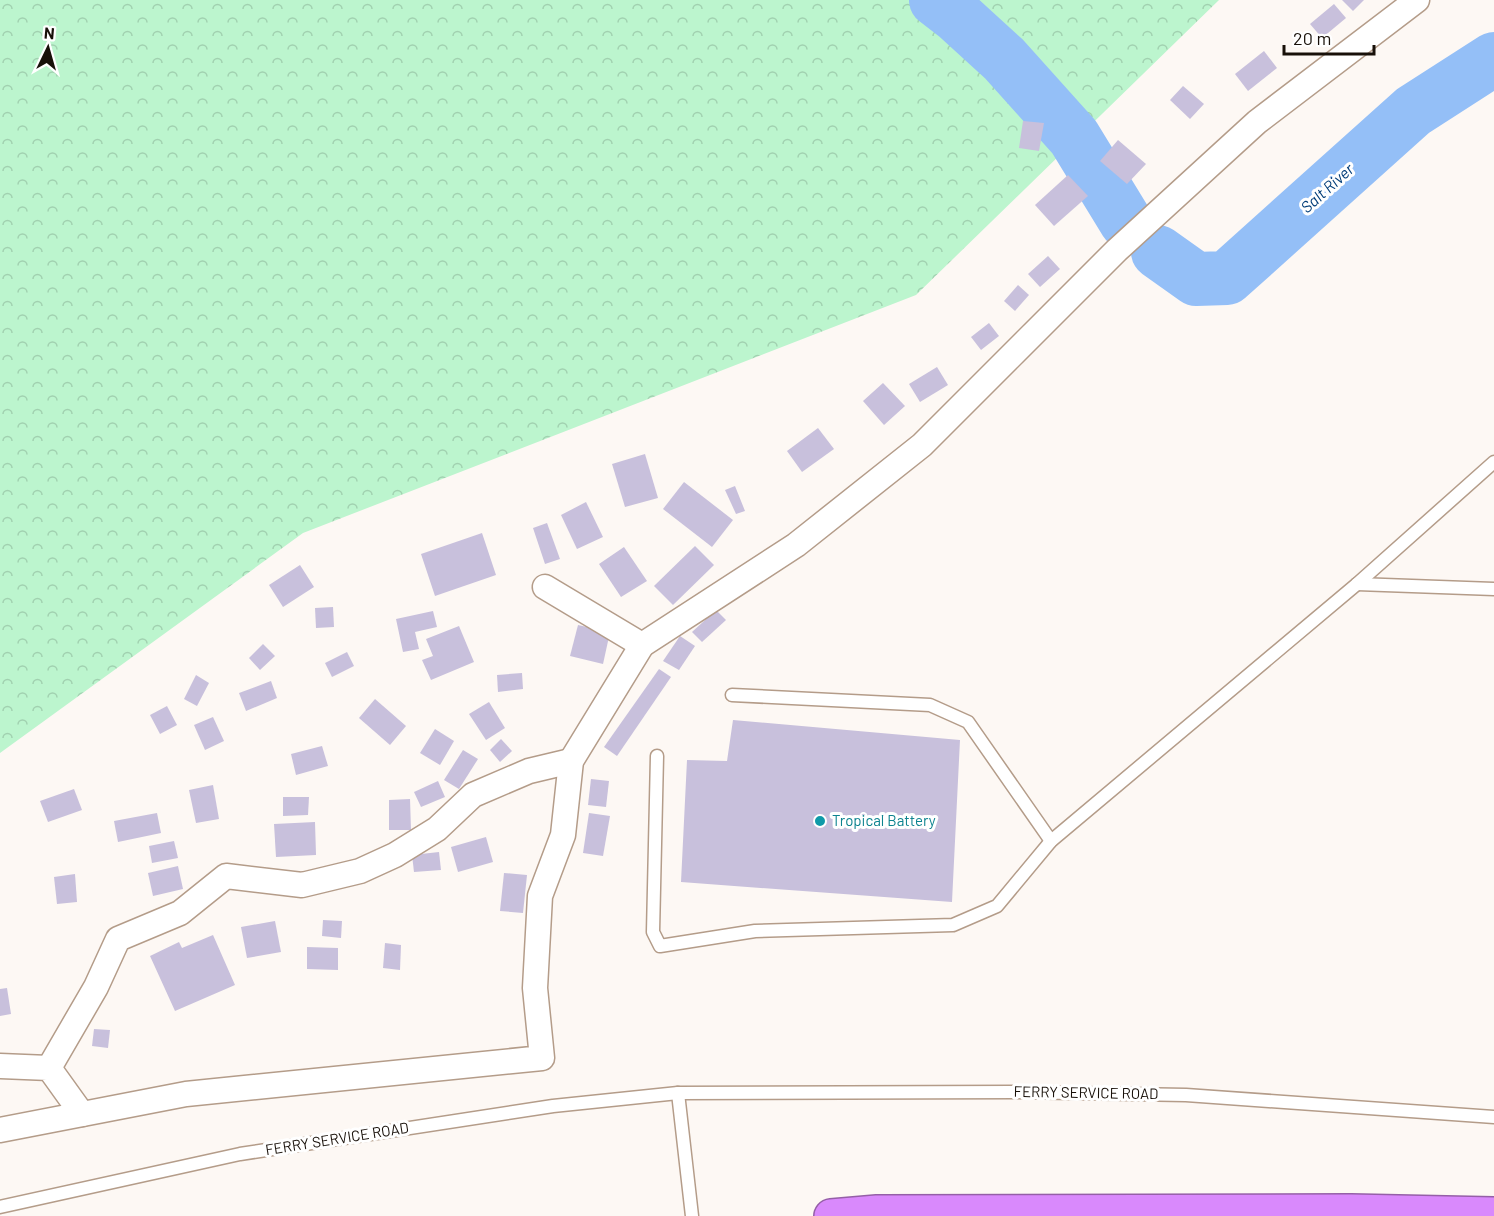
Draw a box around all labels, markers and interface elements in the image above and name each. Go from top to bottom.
north arrow [18,18,78,78]
scale bar [1284,18,1374,56]
text: N [43,23,55,42]
text: 20 m [1293,27,1331,49]
water label: Salt River [1296,158,1358,216]
place label: Tropical Battery [832,811,936,829]
marker: Tropical Battery [813,814,827,828]
street label: FERRY SERVICE ROAD [1013,1082,1159,1102]
street label: FERRY SERVICE ROAD [264,1118,410,1158]

